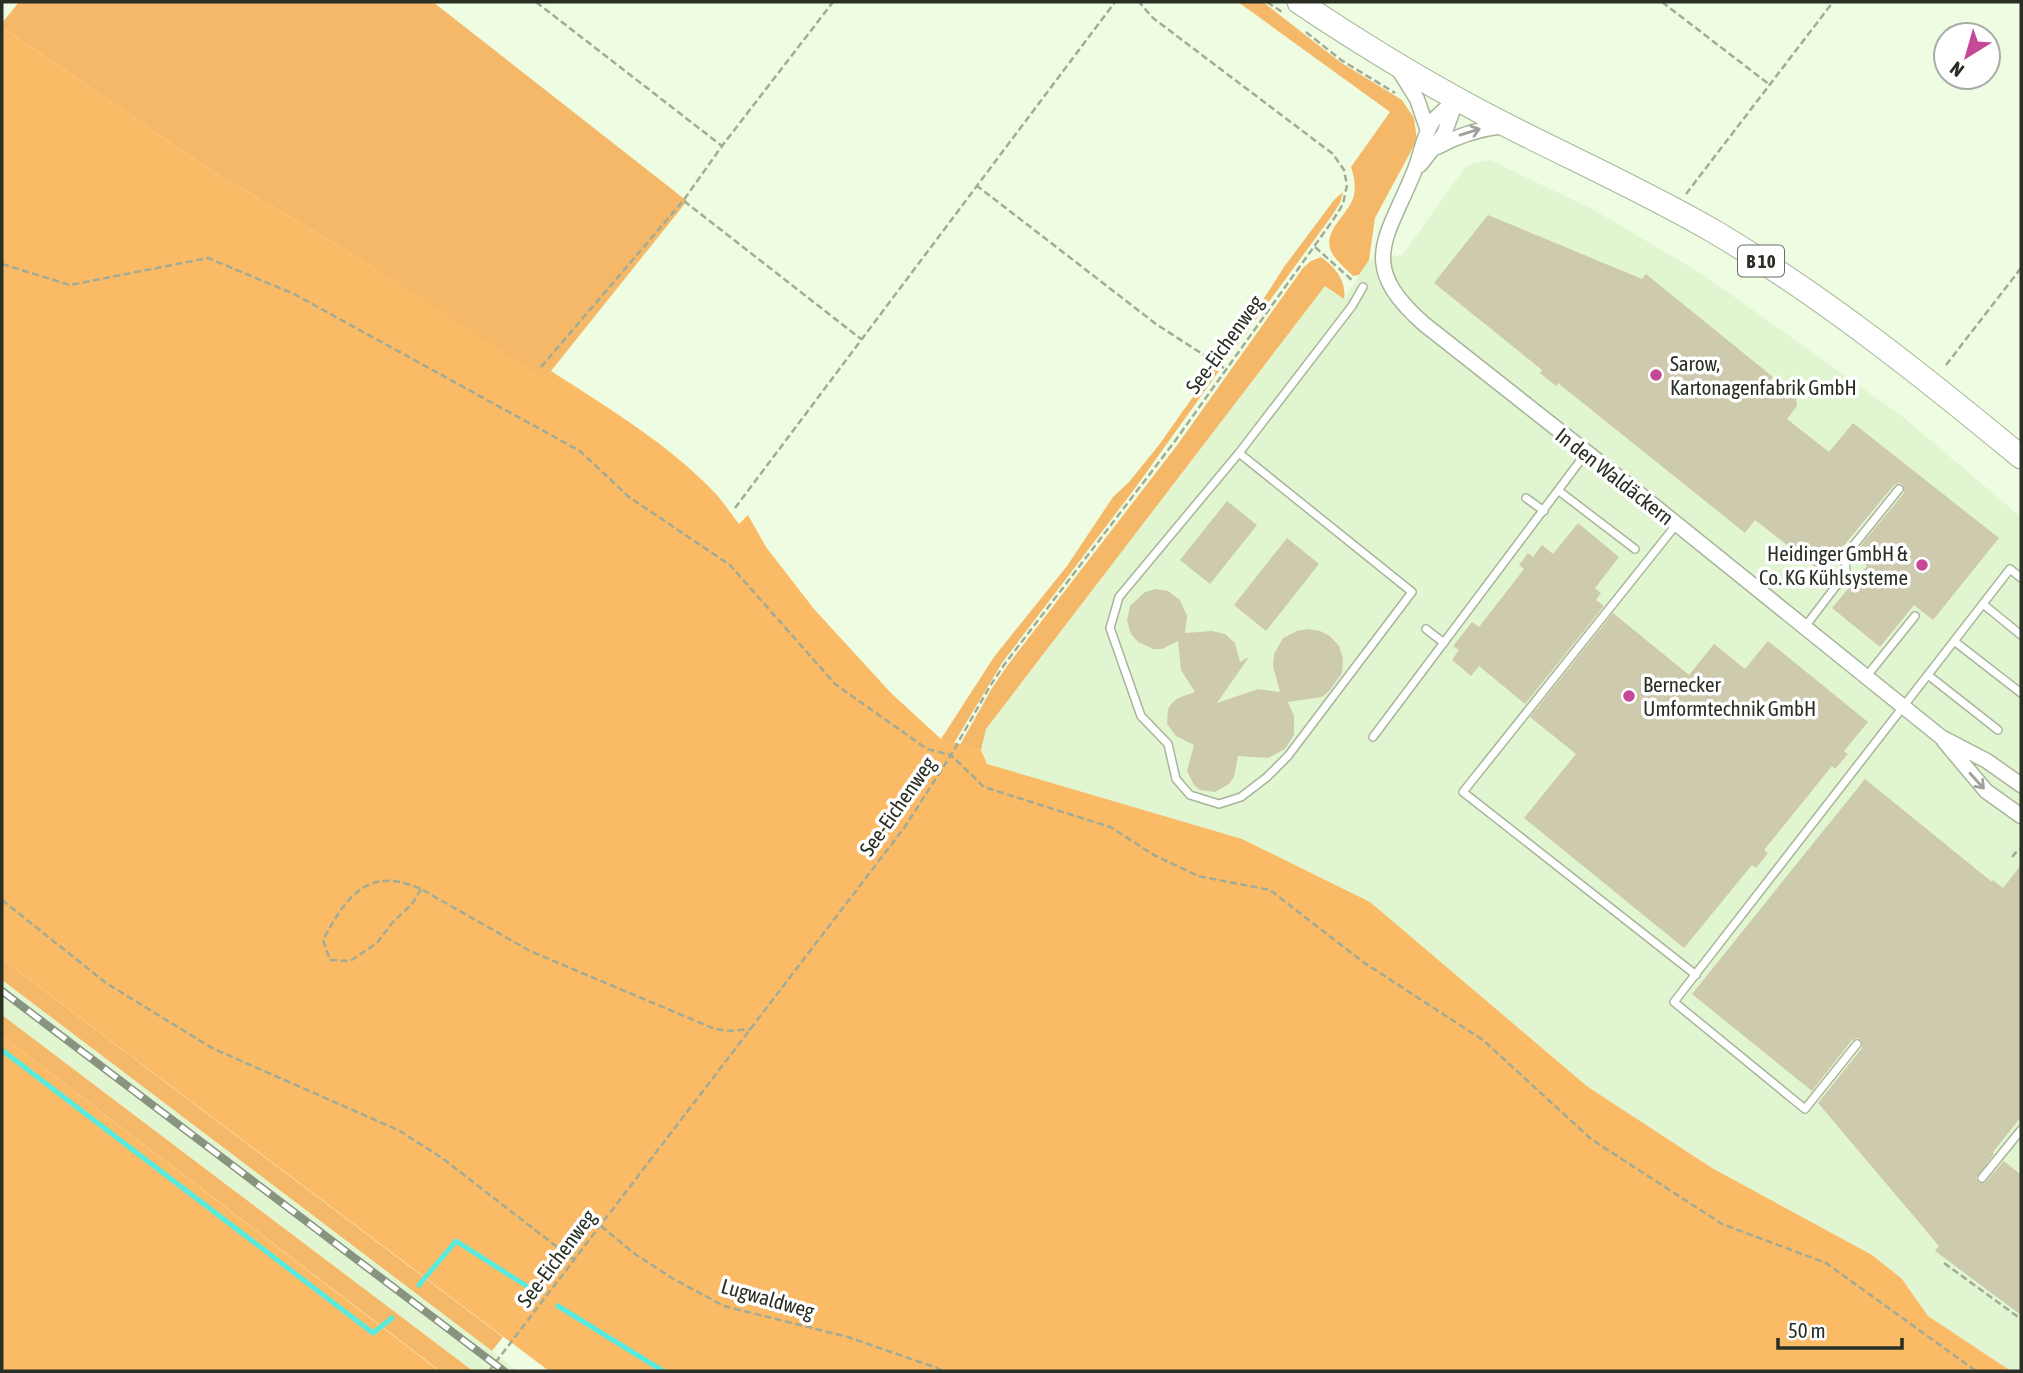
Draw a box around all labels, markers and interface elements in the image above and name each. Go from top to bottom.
north arrow [1932,21,2002,91]
text: N [1946,57,1968,82]
one-way arrow [1458,124,1480,137]
road number: B 10 [1738,246,1784,276]
street label: See-Eichenweg [1180,290,1268,398]
place label: Sarow, Kartonagenfabrik GmbH [1670,351,1857,399]
marker: Sarow, Kartonagenfabrik GmbH [1648,367,1664,383]
street label: In den Waldäckern [1551,423,1679,529]
place label: Heidinger GmbH & Co. KG Kühlsysteme [1759,541,1908,589]
marker: Heidinger GmbH & Co. KG Kühlsysteme [1914,557,1930,573]
place label: Bernecker Umformtechnik GmbH [1643,672,1816,720]
marker: Bernecker Umformtechnik GmbH [1621,688,1637,704]
street label: See-Eichenweg [854,752,940,860]
one-way arrow [1969,772,1985,790]
street label: See-Eichenweg [512,1205,600,1311]
street label: Lugwaldweg [719,1273,817,1323]
scale bar [1778,1306,1902,1350]
text: 50 m [1788,1318,1826,1342]

